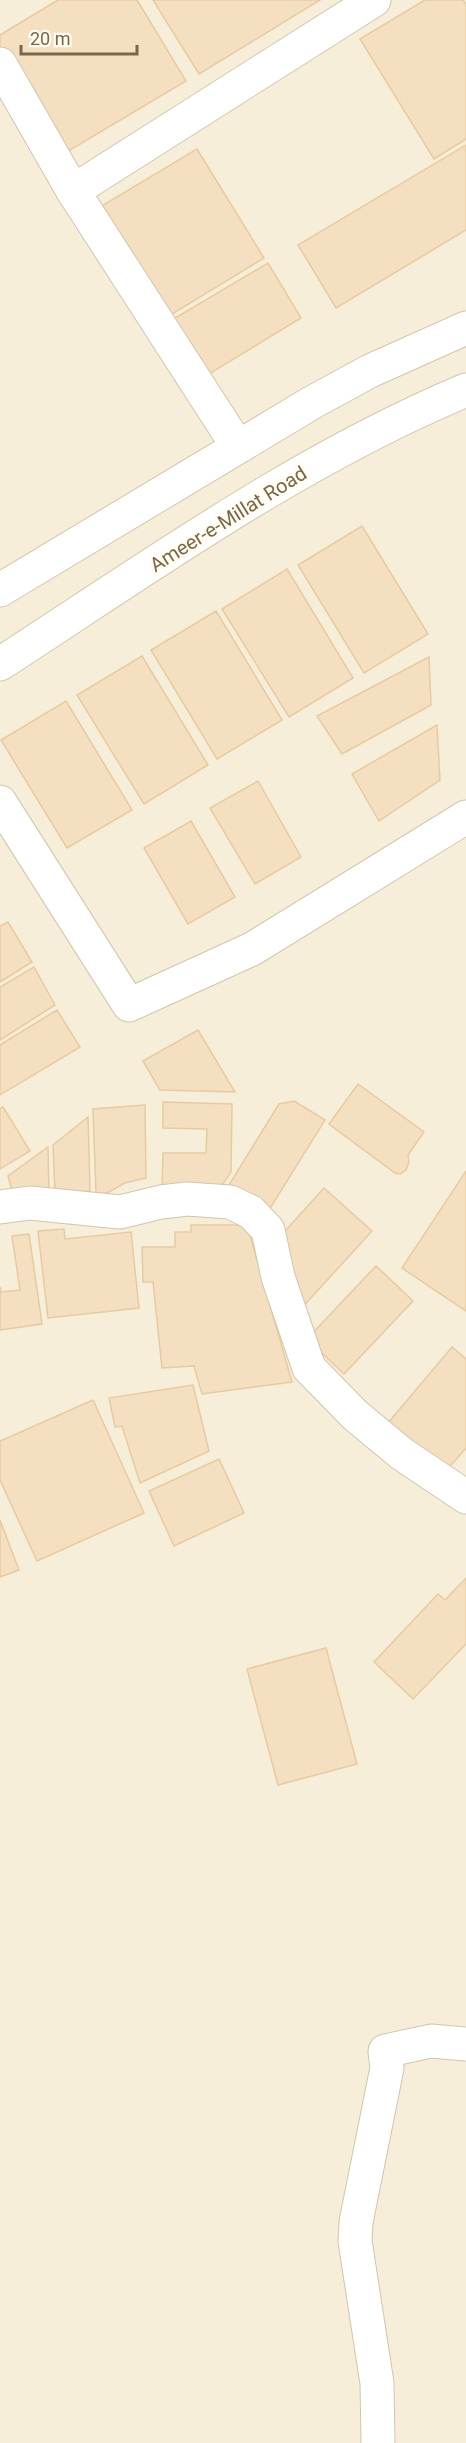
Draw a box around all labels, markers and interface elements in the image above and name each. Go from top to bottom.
scale bar [21,18,136,56]
text: 20 m [30,28,70,49]
street label: Ameer-e-Millat Road [145,461,311,577]

